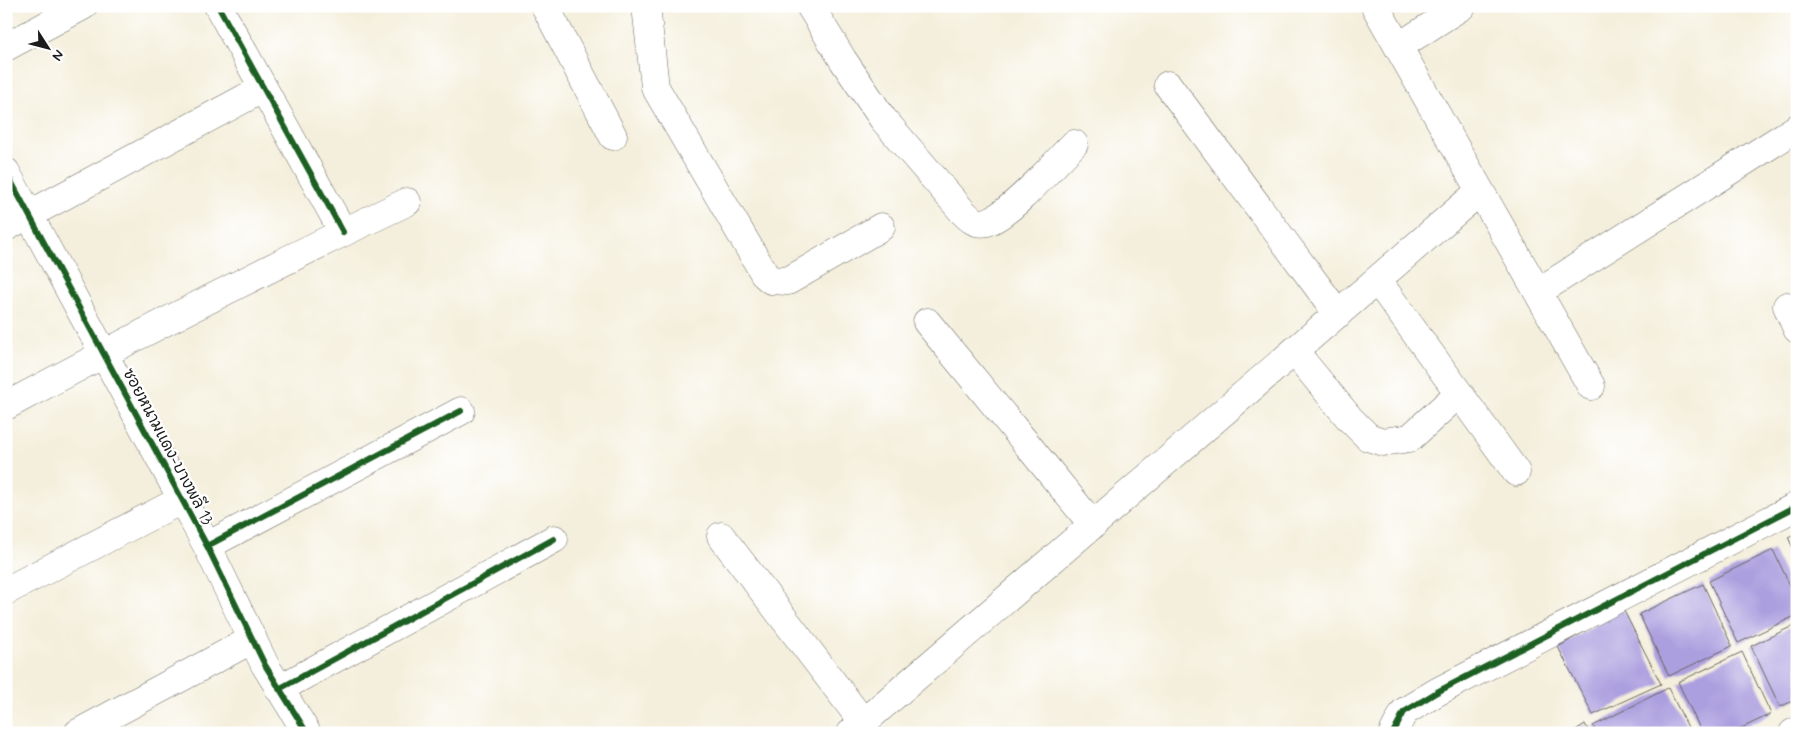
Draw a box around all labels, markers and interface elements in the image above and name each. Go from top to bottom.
north arrow [22,22,72,72]
text: N [48,46,68,64]
street label: ซอยหนามแดง-บางพลี 13 [118,364,219,529]

